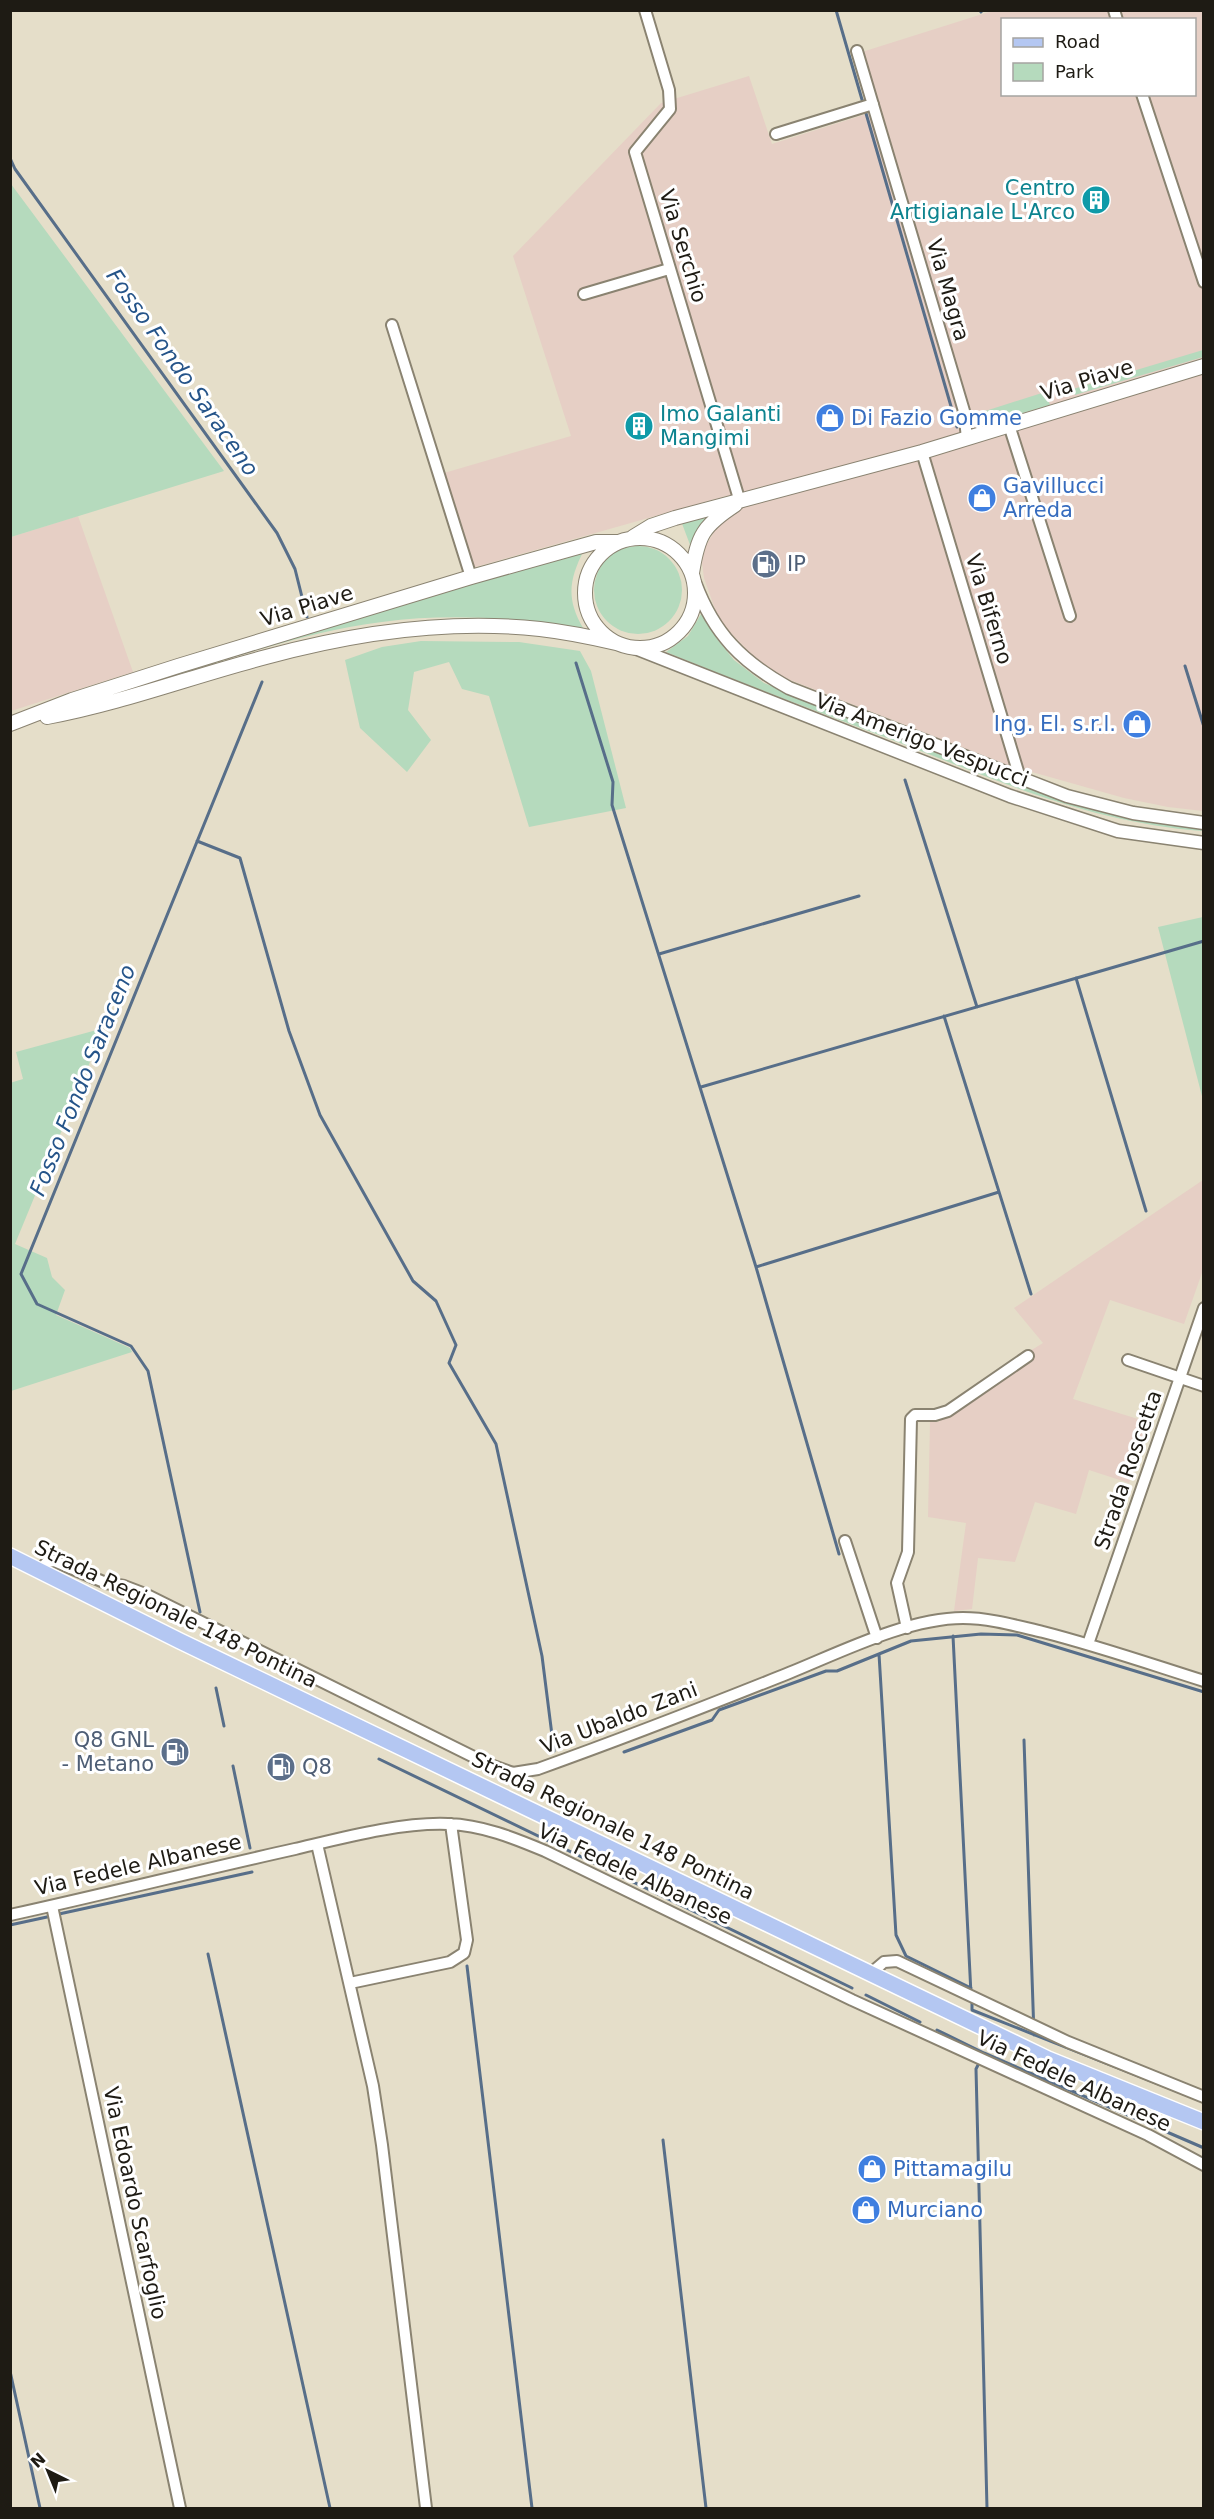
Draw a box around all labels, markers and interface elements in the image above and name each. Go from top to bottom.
legend [1001,18,1196,96]
text: Road [1055,31,1100,52]
text: Park [1055,61,1094,82]
place label: Centro Artigianale L'Arco [890,176,1075,224]
building icon: Centro Artigianale L'Arco [1080,184,1112,216]
street label: Via Serchio [654,186,712,306]
street label: Via Magra [922,236,974,344]
water label: Fosso Fondo Saraceno [102,264,264,481]
street label: Via Piave [1038,355,1136,405]
place label: Imo Galanti Mangimi [660,402,781,450]
shop icon: Di Fazio Gomme [814,402,846,434]
place label: Di Fazio Gomme [851,406,1022,430]
building icon: Imo Galanti Mangimi [623,410,655,442]
place label: Gavillucci Arreda [1003,474,1104,522]
shop icon: Gavillucci Arreda [966,482,998,514]
fuel station icon: IP [750,548,782,580]
street label: Via Biferno [961,551,1017,667]
place label: IP [787,552,806,576]
street label: Via Piave [258,581,356,631]
street label: Via Amerigo Vespucci [812,688,1032,792]
shop icon: Ing. El. s.r.l. [1121,708,1153,740]
place label: Ing. El. s.r.l. [994,712,1116,736]
water label: Fosso Fondo Saraceno [25,961,140,1199]
street label: Strada Roscetta [1089,1387,1167,1553]
street label: Strada Regionale 148 Pontina [31,1535,321,1693]
street label: Via Ubaldo Zani [537,1677,701,1759]
place label: Q8 GNL - Metano [61,1728,154,1776]
fuel station icon: Q8 GNL - Metano [159,1736,191,1768]
street label: Strada Regionale 148 Pontina [468,1747,758,1905]
fuel station icon: Q8 [265,1751,297,1783]
place label: Q8 [302,1755,332,1779]
street label: Via Fedele Albanese [534,1818,736,1930]
street label: Via Fedele Albanese [32,1830,244,1900]
street label: Via Fedele Albanese [973,2025,1175,2137]
street label: Via Edoardo Scarfoglio [99,2085,171,2321]
shop icon: Pittamagilu [856,2153,888,2185]
place label: Pittamagilu [893,2157,1012,2181]
shop icon: Murciano [850,2194,882,2226]
place label: Murciano [887,2198,983,2222]
north arrow [18,2441,78,2501]
text: N [27,2449,49,2472]

